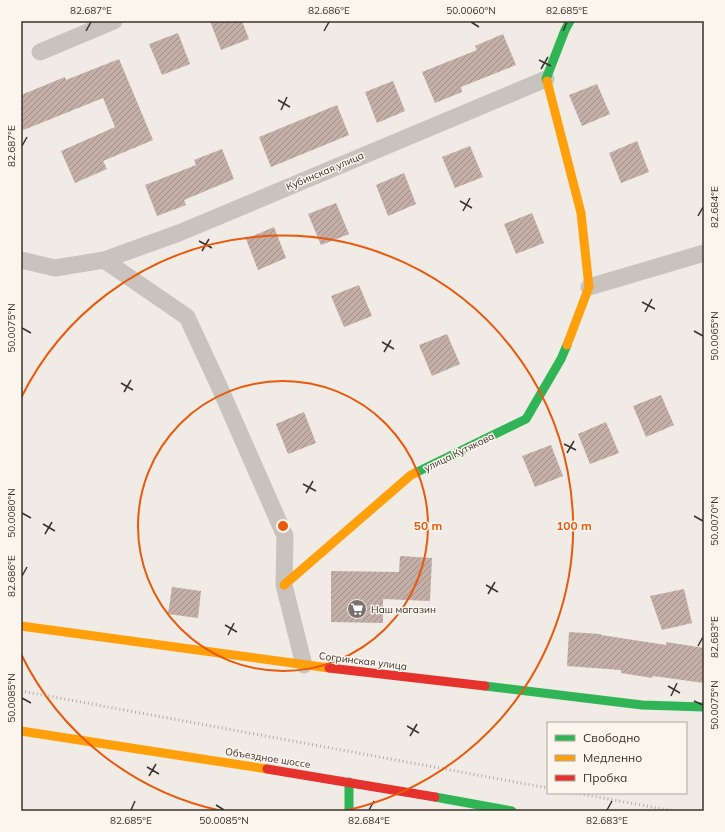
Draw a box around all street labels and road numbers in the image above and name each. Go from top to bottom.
street label: Кубинская улица [284,149,366,193]
street label: улица Кутякова [422,429,496,475]
street label: Согринская улица [318,649,408,673]
street label: Объездное шоссе [224,745,312,771]

